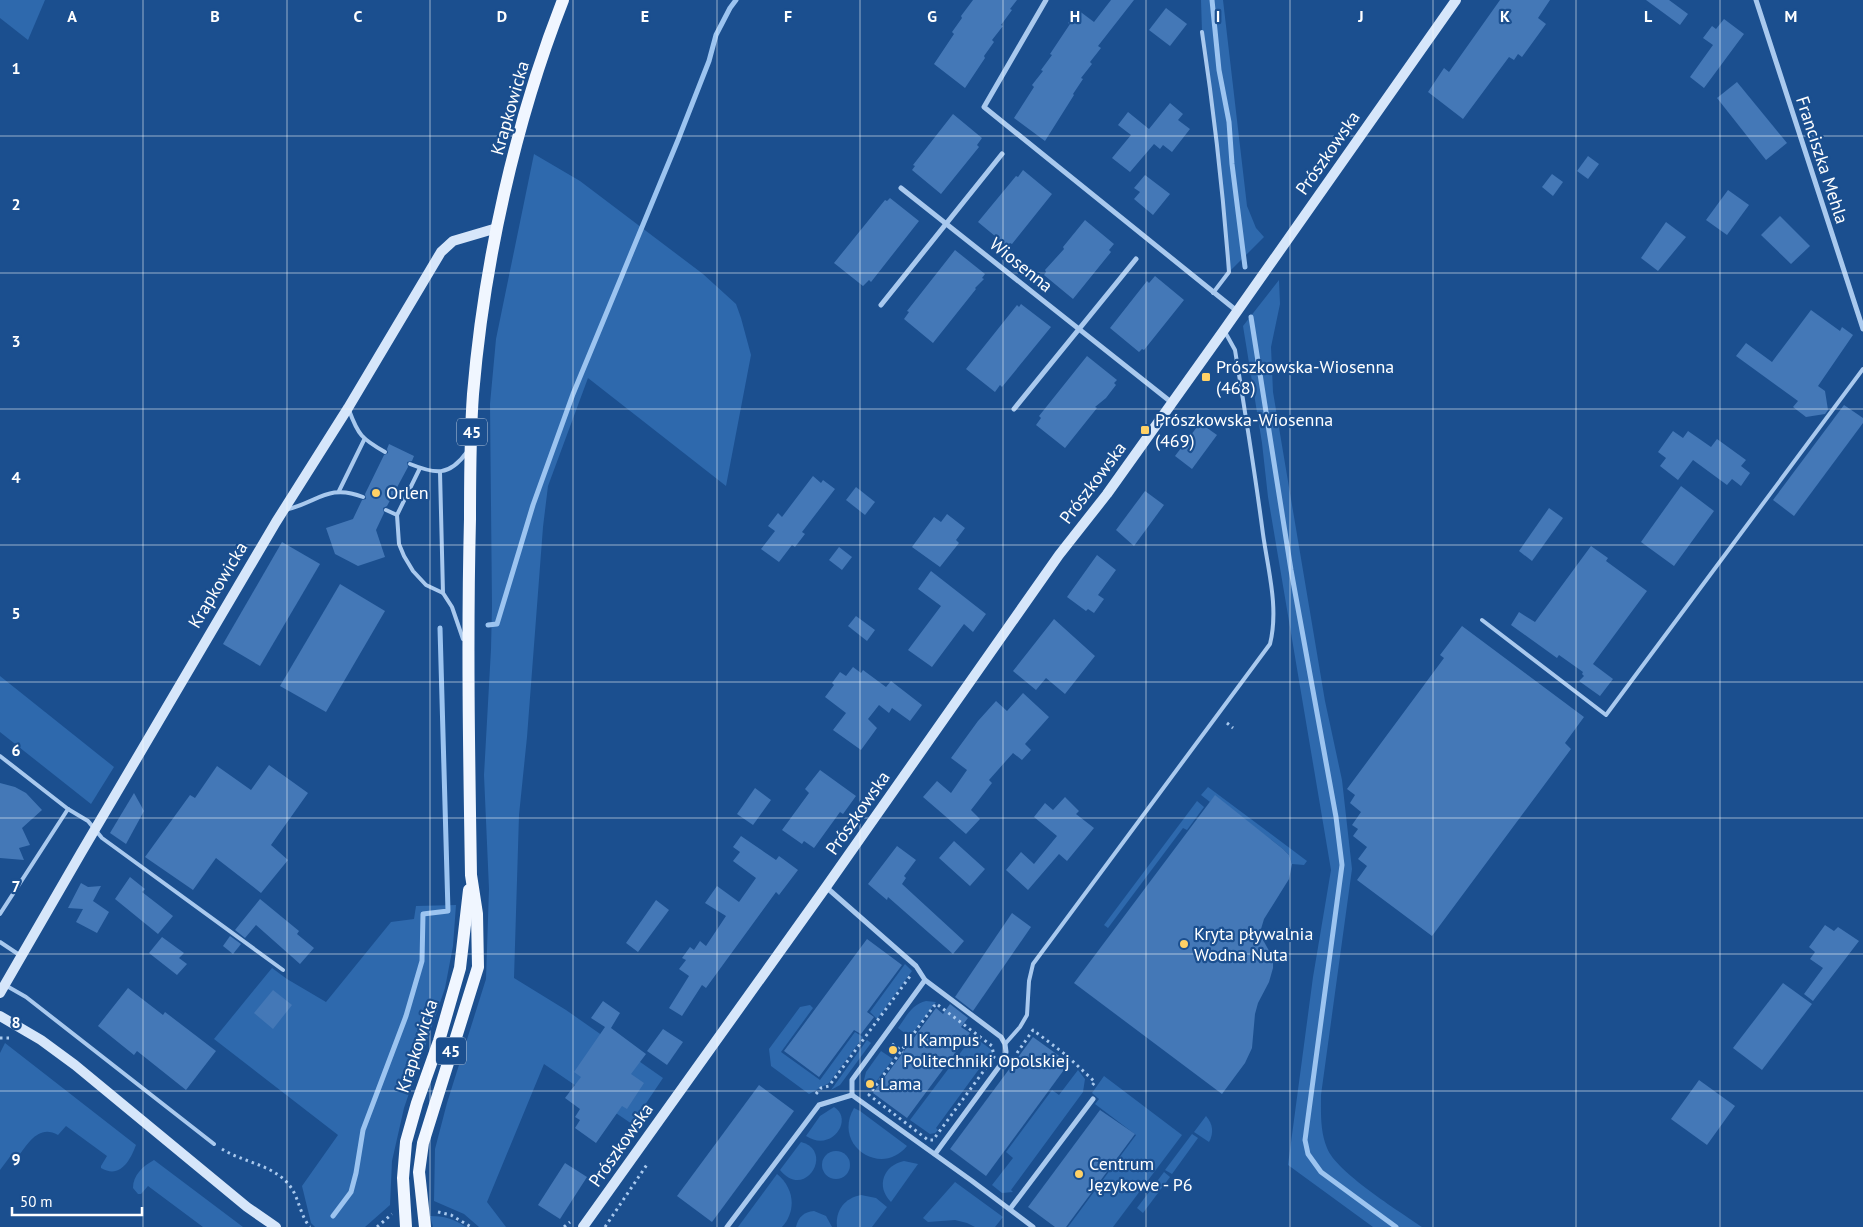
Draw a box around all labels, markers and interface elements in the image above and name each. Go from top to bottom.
text: A [67,6,77,26]
text: B [210,6,220,26]
text: C [354,6,363,26]
text: D [497,6,507,26]
text: E [641,6,649,26]
text: F [784,6,792,26]
text: G [927,6,937,26]
text: H [1070,6,1080,26]
text: I [1216,6,1220,26]
text: J [1357,6,1364,26]
text: K [1500,6,1510,26]
text: L [1644,6,1653,26]
text: M [1785,6,1797,26]
text: 1 [11,58,21,78]
street label: Krapkowicka [485,58,534,158]
street label: Franciszka Mehla [1791,93,1854,226]
street label: Prószkowska [1290,106,1365,199]
text: 2 [11,194,21,214]
street label: Wiosenna [985,232,1058,297]
text: 3 [11,331,21,351]
place label: Prószkowska-Wiosenna (468) [1216,355,1394,399]
marker: Prószkowska-Wiosenna (468) [1200,371,1212,383]
place label: Prószkowska-Wiosenna (469) [1155,408,1333,452]
road number: 45 [457,418,487,446]
marker: Prószkowska-Wiosenna (469) [1139,424,1151,436]
street label: Prószkowska [1054,437,1131,528]
text: 4 [11,467,21,487]
place label: Orlen [386,481,429,504]
marker: Orlen [370,487,382,499]
street label: Krapkowicka [183,537,252,632]
text: 5 [11,603,21,623]
text: 6 [11,740,21,760]
street label: Prószkowska [820,766,895,859]
text: 7 [11,876,21,896]
place label: Kryta pływalnia Wodna Nuta [1194,922,1313,966]
marker: Kryta pływalnia Wodna Nuta [1178,938,1190,950]
street label: Krapkowicka [391,996,442,1095]
text: 8 [11,1012,21,1032]
place label: II Kampus Politechniki Opolskiej [903,1028,1070,1072]
road number: 45 [436,1038,466,1064]
marker: II Kampus Politechniki Opolskiej [887,1044,899,1056]
place label: Lama [880,1072,921,1095]
marker: Lama [864,1078,876,1090]
street label: Prószkowska [583,1098,658,1191]
text: 9 [11,1149,21,1169]
place label: Centrum Językowe - P6 [1088,1152,1193,1196]
marker: Centrum Językowe - P6 [1073,1168,1085,1180]
scale bar [12,1184,142,1216]
text: 50 m [20,1192,53,1211]

